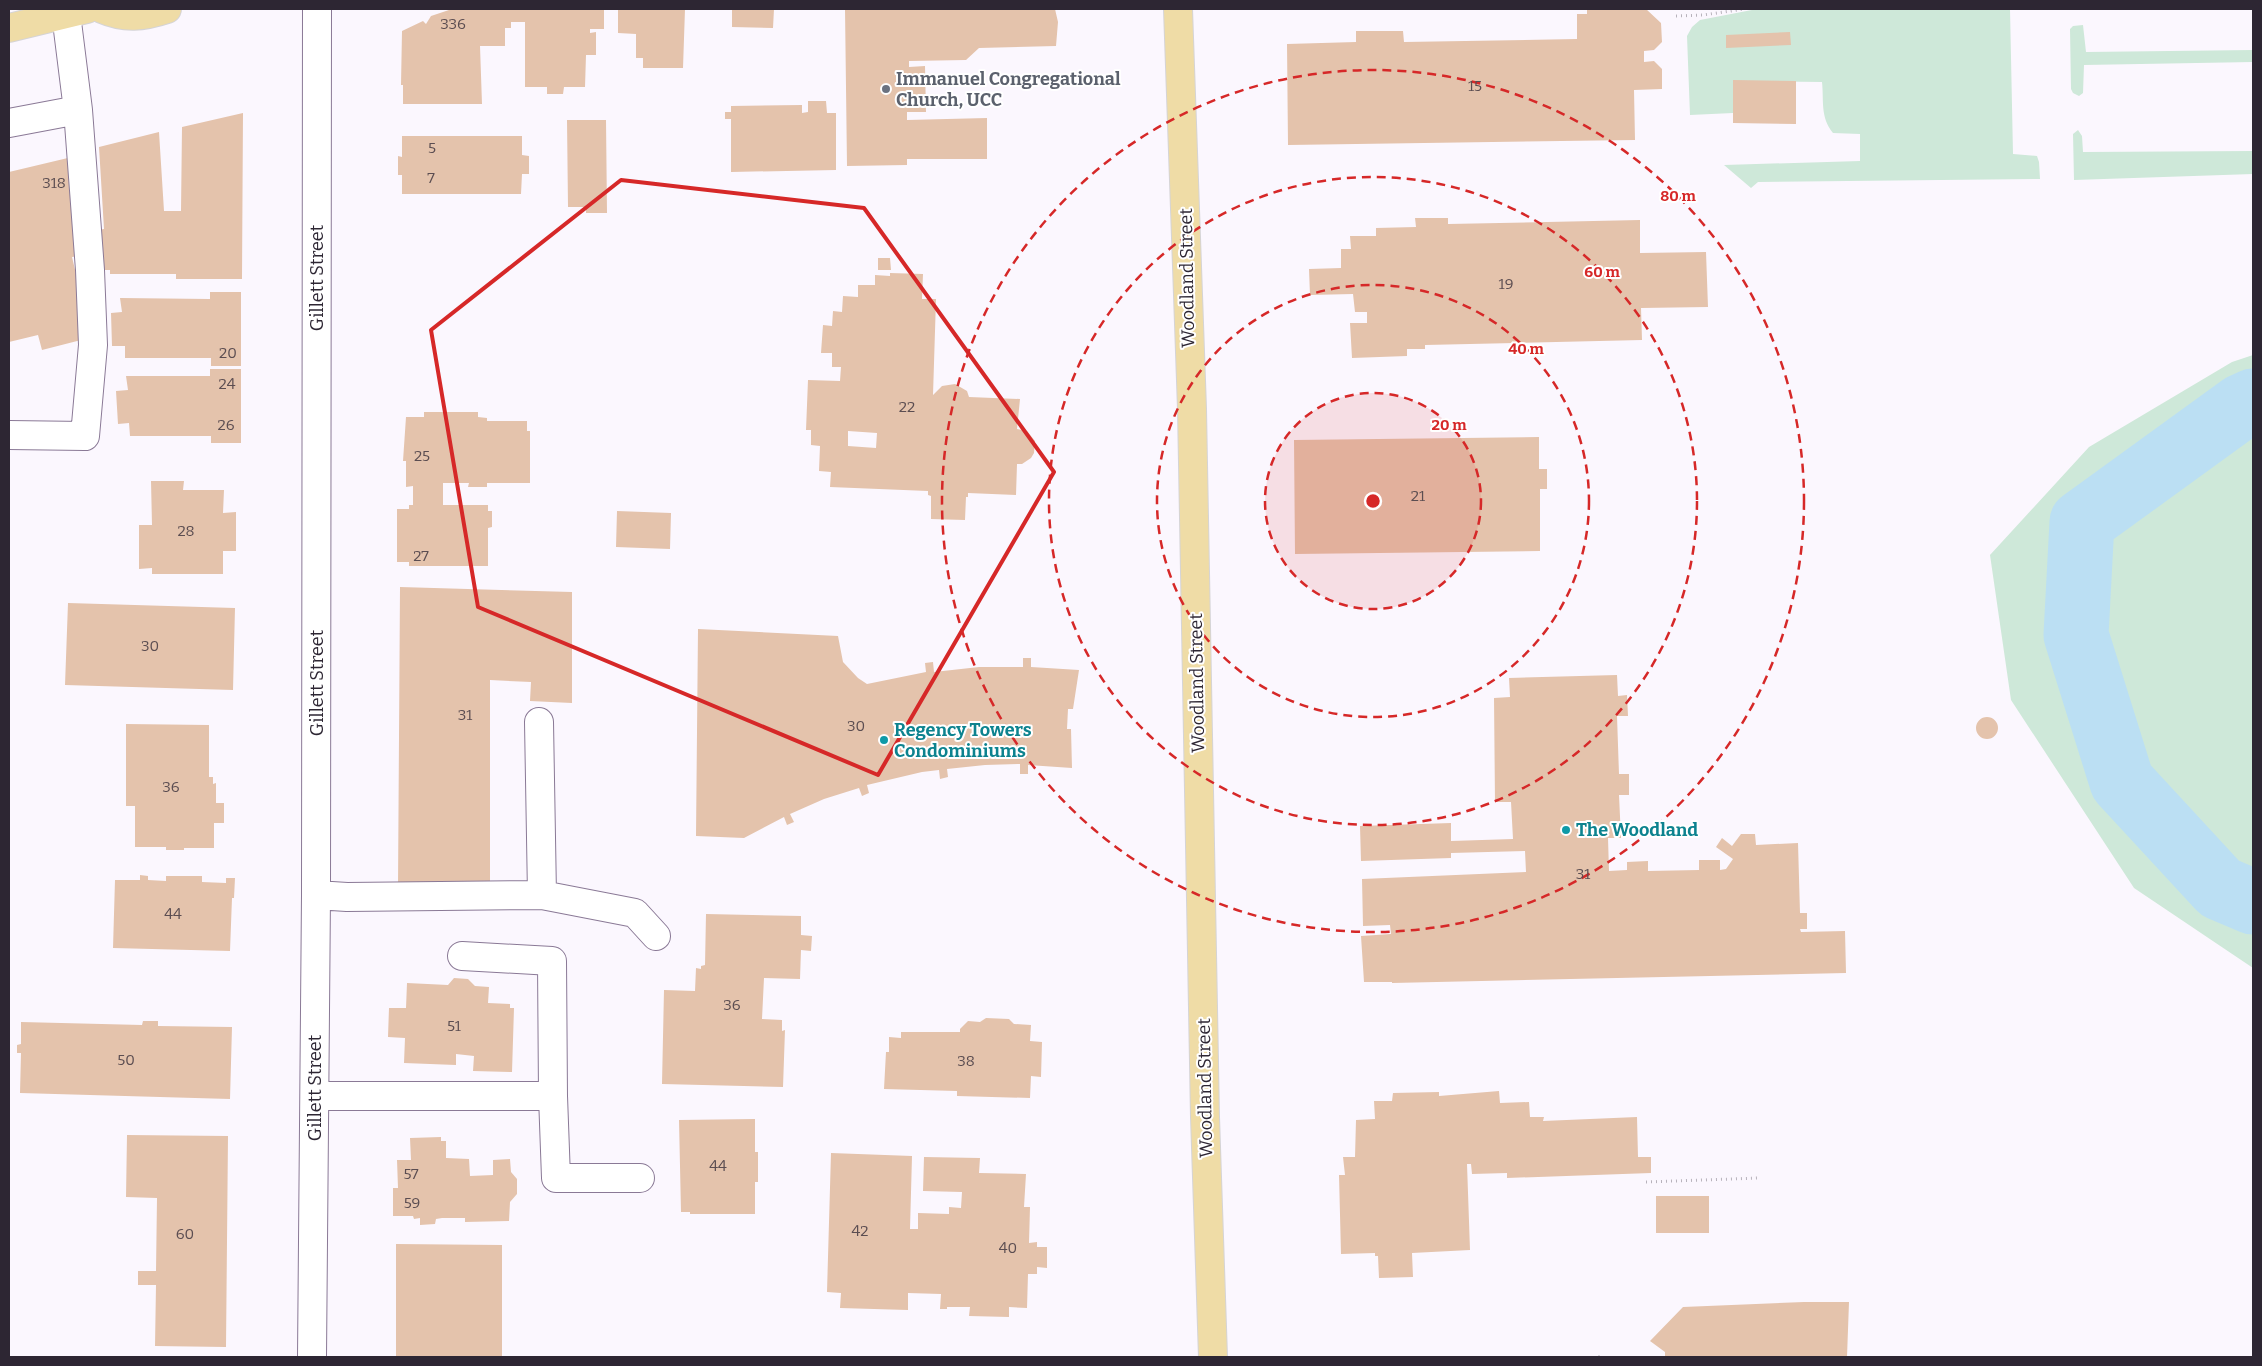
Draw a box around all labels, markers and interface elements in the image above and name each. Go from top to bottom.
house number: 336 [440,15,466,33]
place label: Immanuel Congregational Church, UCC [896,68,1121,111]
house number: 15 [1468,77,1482,95]
marker: Immanuel Congregational Church, UCC [880,83,892,95]
house number: 5 [428,139,436,157]
house number: 7 [427,169,435,187]
house number: 318 [42,174,66,192]
text: 80 m [1660,187,1696,205]
street label: Woodland Street [1175,207,1199,348]
street label: Gillett Street [306,224,328,331]
text: 60 m [1584,263,1620,281]
house number: 19 [1499,275,1513,293]
text: 40 m [1508,340,1545,358]
house number: 20 [219,344,237,362]
house number: 24 [219,375,236,393]
house number: 22 [899,398,915,416]
house number: 26 [218,416,235,434]
text: 20 m [1432,416,1467,434]
house number: 25 [414,447,430,465]
house number: 21 [1411,487,1425,505]
centre of rings [1364,492,1382,510]
house number: 28 [177,522,195,540]
house number: 27 [413,547,429,565]
street label: Woodland Street [1185,612,1209,753]
street label: Gillett Street [306,629,328,736]
house number: 30 [141,637,159,655]
house number: 31 [458,706,472,724]
house number: 30 [847,717,865,735]
place label: Regency Towers Condominiums [894,719,1032,762]
marker: Regency Towers Condominiums [878,734,890,746]
house number: 36 [162,778,180,796]
place label: The Woodland [1576,819,1698,841]
marker: The Woodland [1560,824,1572,836]
house number: 31 [1576,865,1590,883]
house number: 44 [164,905,182,923]
house number: 36 [723,996,741,1014]
house number: 51 [447,1017,461,1035]
street label: Woodland Street [1193,1017,1217,1158]
street label: Gillett Street [304,1034,326,1141]
house number: 50 [117,1051,135,1069]
house number: 38 [957,1052,975,1070]
house number: 44 [709,1157,727,1175]
house number: 57 [403,1165,419,1183]
house number: 59 [404,1194,420,1212]
house number: 42 [852,1222,868,1240]
house number: 60 [176,1225,194,1243]
house number: 40 [999,1239,1017,1257]

